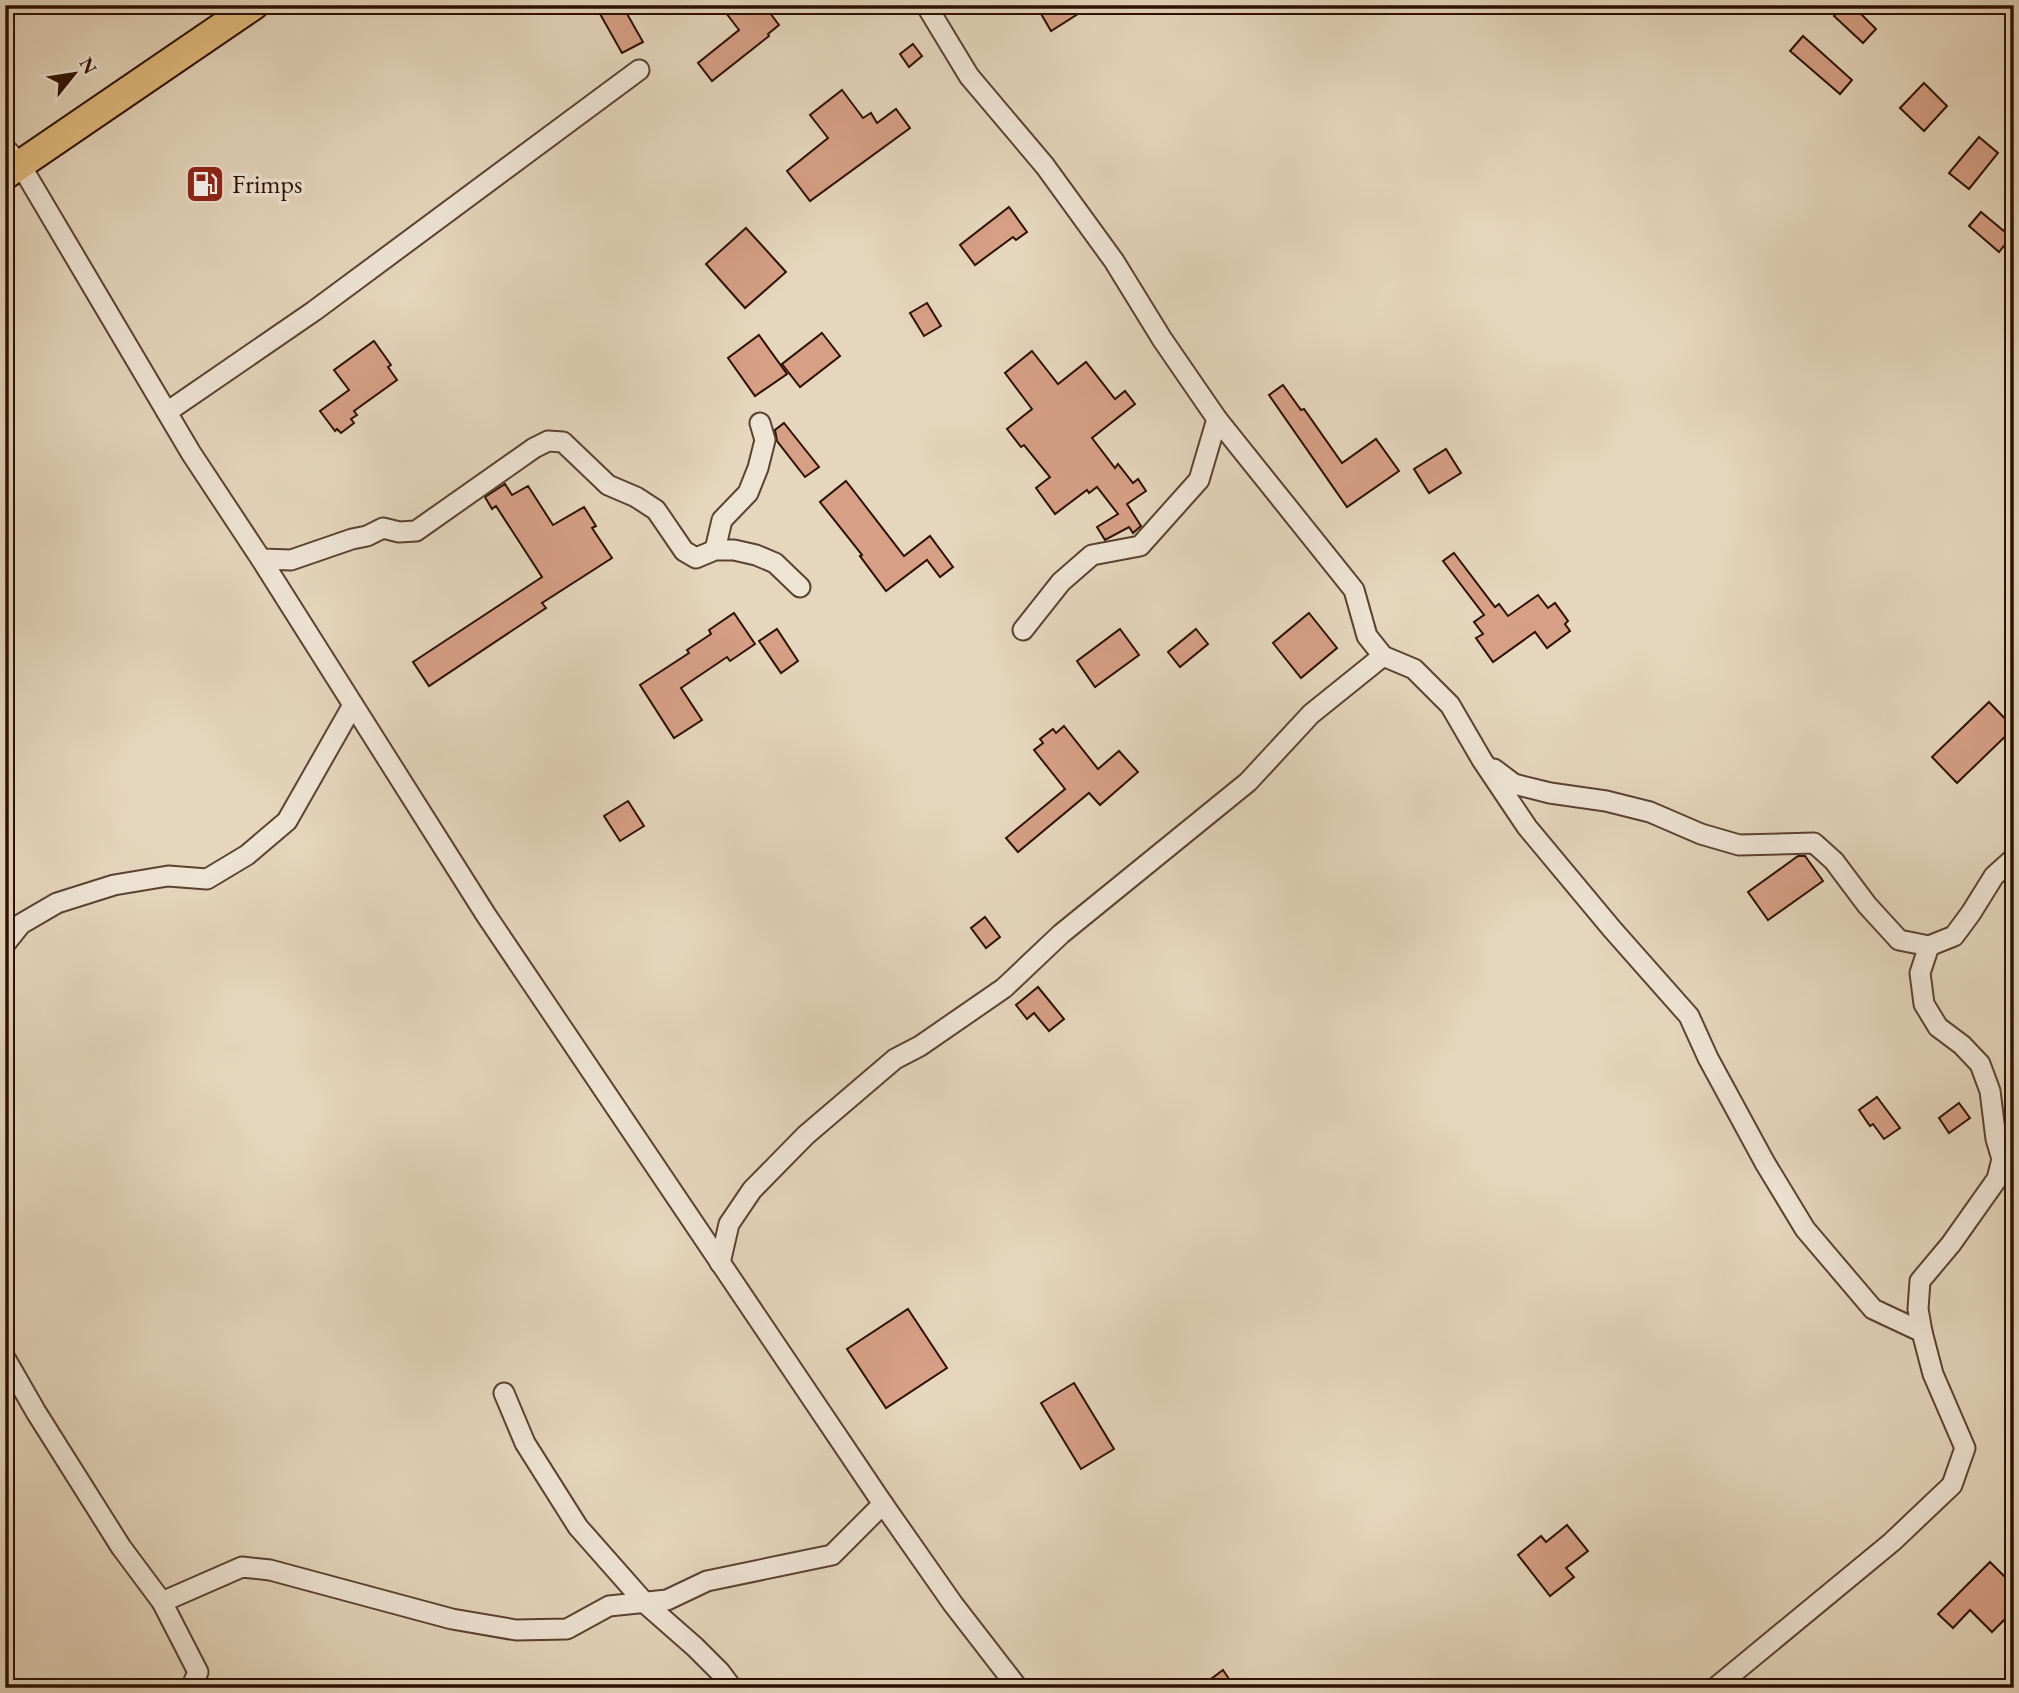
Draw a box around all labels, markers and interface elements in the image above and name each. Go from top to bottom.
north arrow [38,38,108,108]
text: N [74,53,103,79]
fuel station icon: Frimps [184,163,226,205]
place label: Frimps [232,167,303,201]

